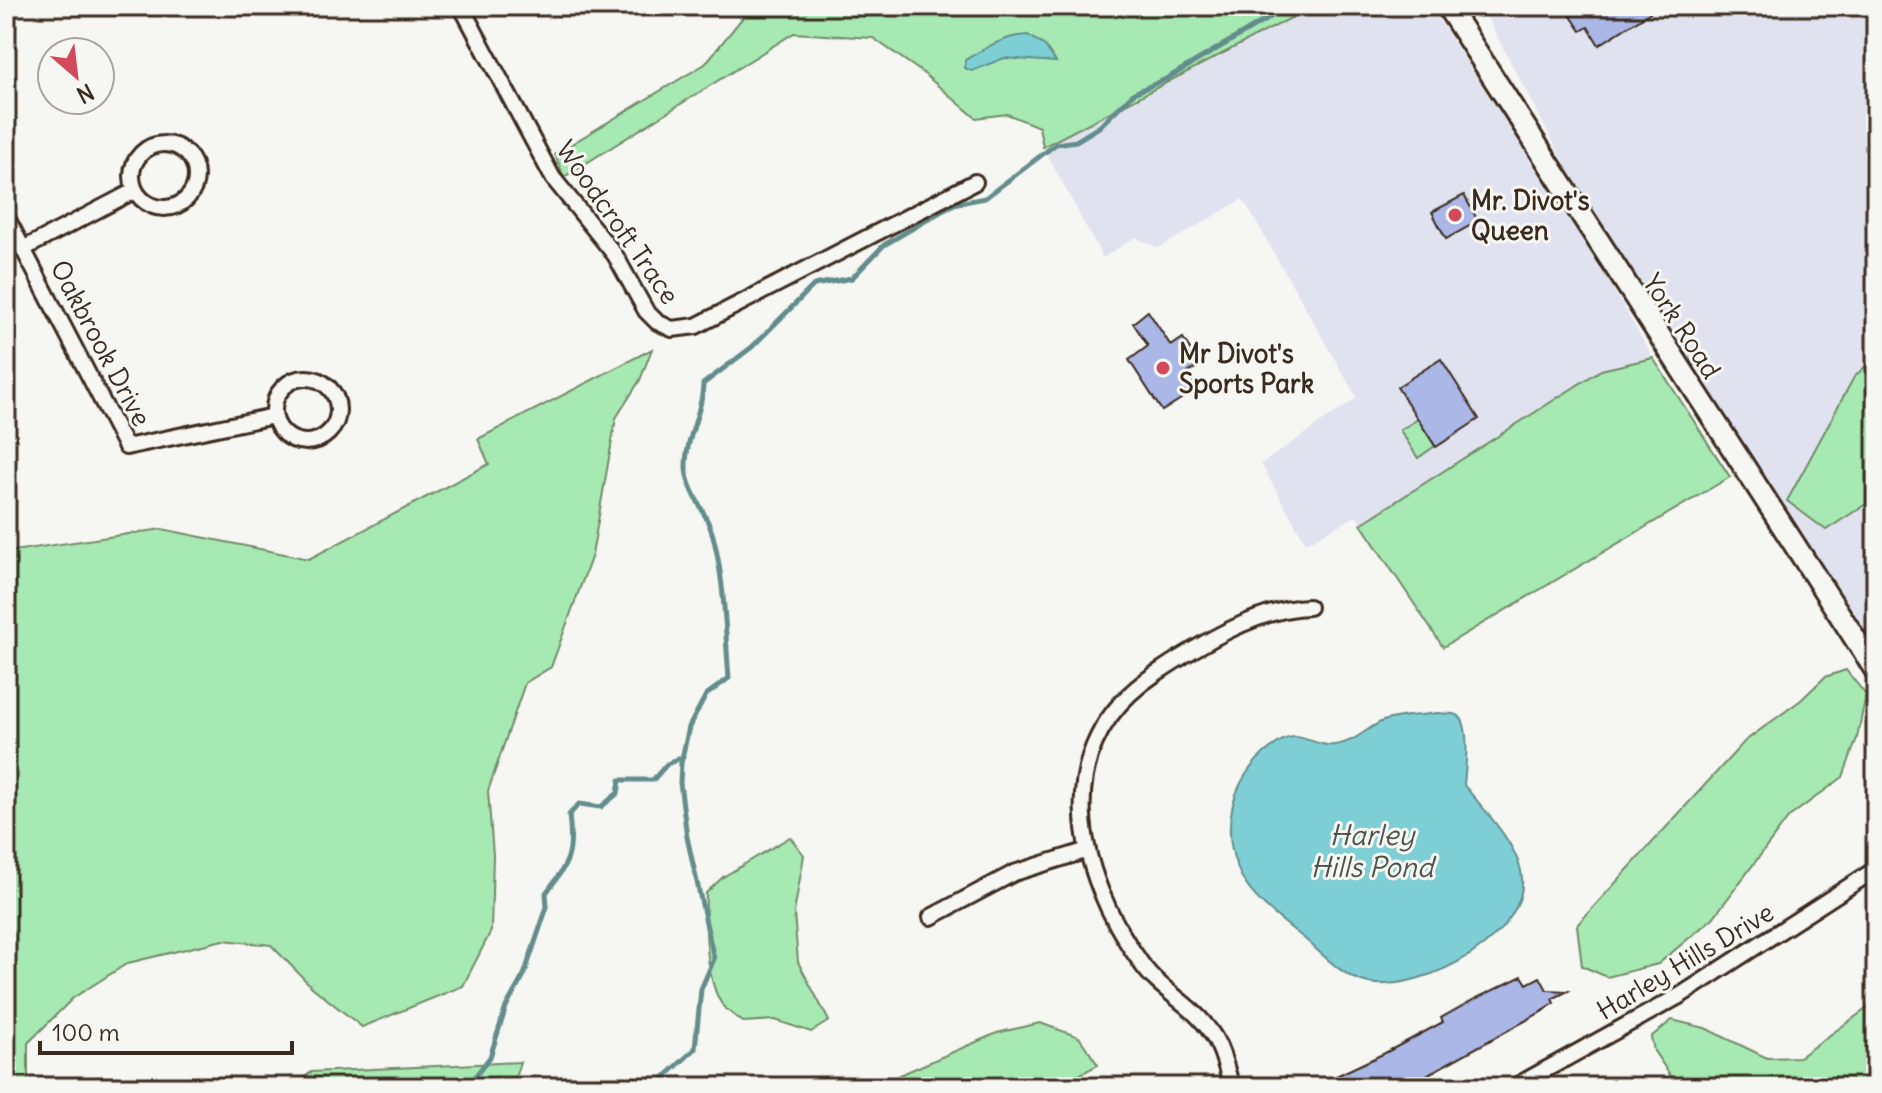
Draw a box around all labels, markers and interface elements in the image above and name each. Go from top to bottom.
north arrow [36,36,116,116]
text: N [72,78,99,110]
street label: Woodcroft Trace [549,134,687,310]
place label: Mr. Divot's Queen [1471,184,1590,247]
marker: Mr. Divot's Queen [1446,206,1464,224]
street label: Oakbrook Drive [43,254,159,432]
street label: York Road [1636,267,1728,385]
place label: Mr Divot's Sports Park [1179,337,1314,400]
marker: Mr Divot's Sports Park [1154,359,1172,377]
water label: Harley Hills Pond [1311,817,1437,885]
street label: Harley Hills Drive [1591,895,1779,1027]
scale bar [40,1005,292,1055]
text: 100 m [52,1017,120,1047]

